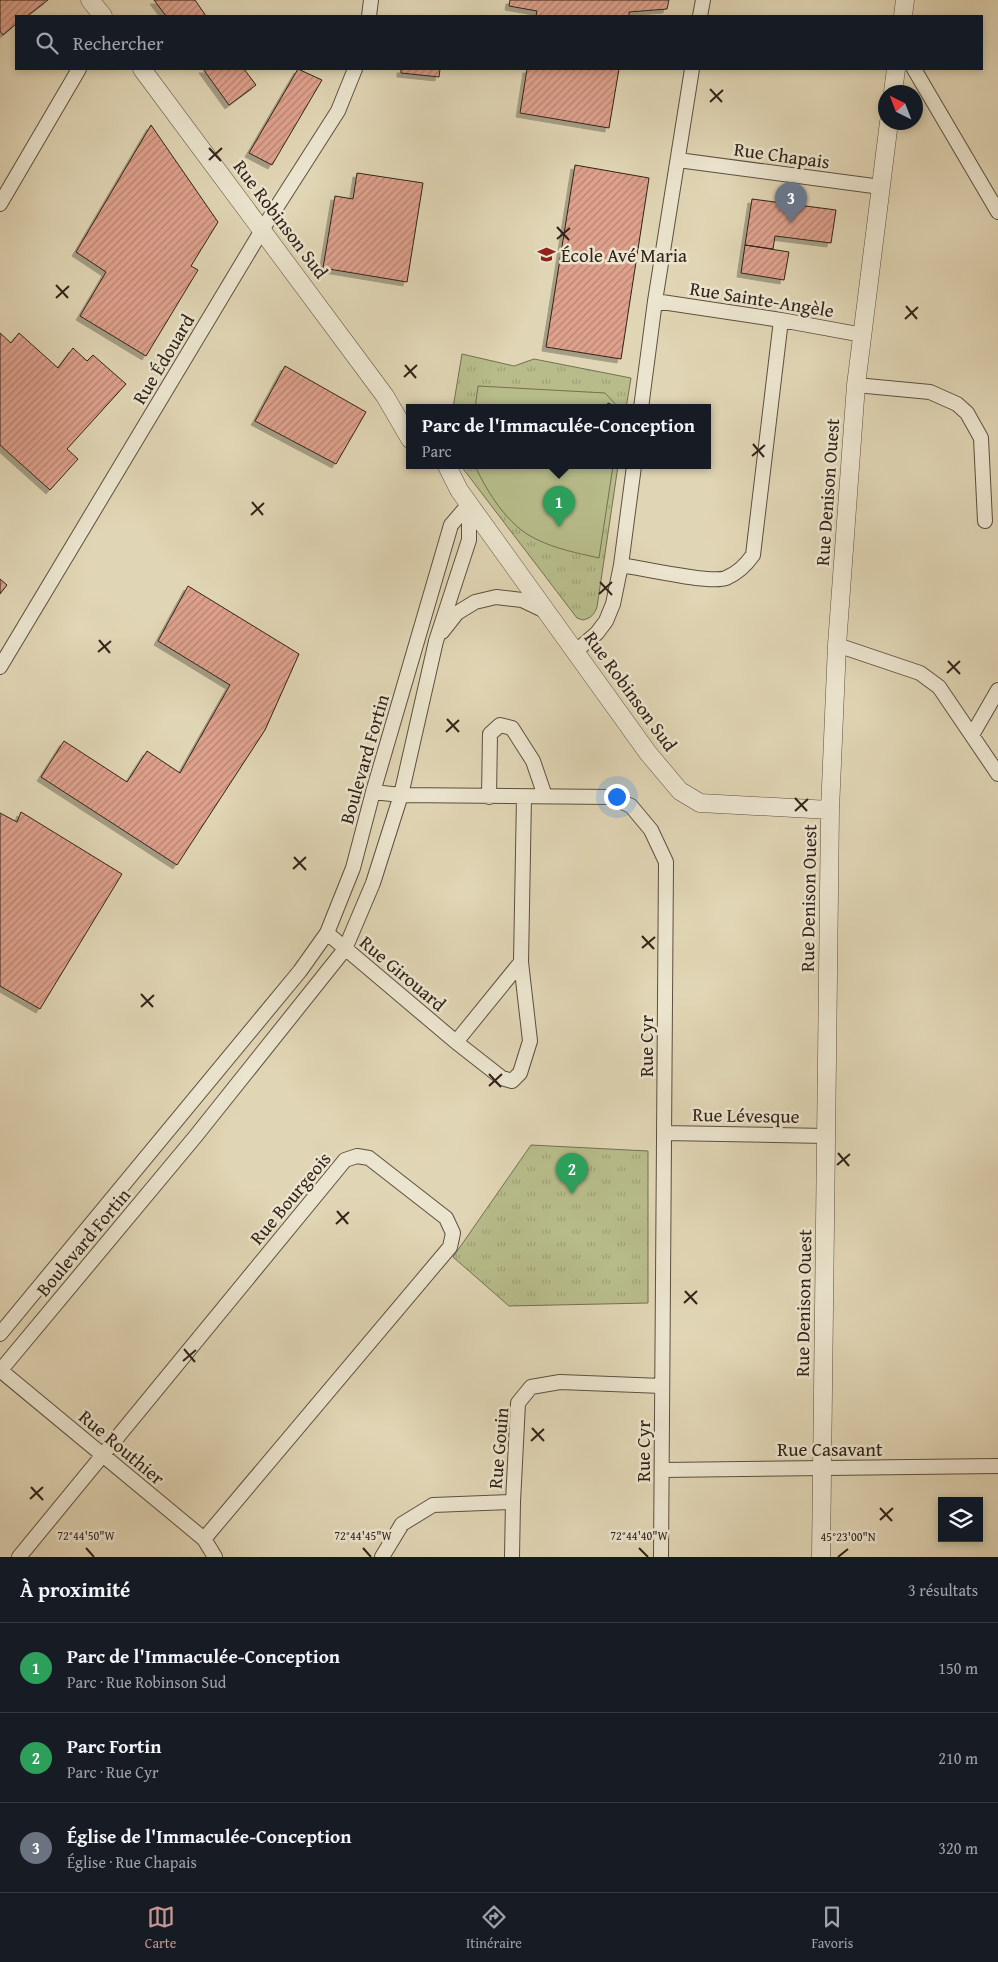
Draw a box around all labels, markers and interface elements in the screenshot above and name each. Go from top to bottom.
search box [15,15,983,70]
icon: search [33,29,61,57]
text: Rechercher [73,29,164,57]
north arrow [878,85,923,130]
street label: Rue Chapais [732,134,832,176]
street label: Rue Robinson Sud [227,154,336,285]
pin: 3 [775,182,807,223]
place label: École Avé Maria [561,241,687,269]
school or university icon: École Avé Maria [537,245,557,265]
street label: Rue Sainte-Angèle [688,274,836,324]
street label: Rue Édouard [125,308,201,409]
popup [406,404,711,469]
text: Parc de l'Immaculée-Conception [422,411,695,439]
street label: Rue Denison Ouest [808,417,846,567]
text: Parc [422,439,452,463]
pin: 1 [543,486,575,527]
street label: Rue Robinson Sud [578,625,685,758]
street label: Boulevard Fortin [332,691,396,827]
your location [604,784,630,810]
street label: Rue Denison Ouest [793,824,823,972]
street label: Rue Girouard [354,928,453,1018]
street label: Rue Cyr [632,1015,660,1077]
street label: Rue Lévesque [692,1100,800,1130]
street label: Rue Bourgeois [243,1145,337,1251]
pin: 2 [556,1153,588,1194]
street label: Boulevard Fortin [29,1182,137,1302]
street label: Rue Denison Ouest [788,1229,818,1377]
street label: Rue Routhier [73,1403,171,1491]
street label: Rue Gouin [481,1406,516,1490]
street label: Rue Cyr [629,1420,657,1482]
street label: Rue Casavant [777,1435,883,1463]
map controls [938,1497,983,1542]
button: layers [938,1497,983,1542]
text: 72°44'50"W [57,1527,116,1544]
text: 72°44'45"W [334,1527,393,1544]
text: 72°44'40"W [610,1527,669,1544]
text: 45°23'00"N [820,1528,876,1545]
text: À proximité [20,1574,130,1605]
text: 3 résultats [908,1578,978,1602]
text: Parc de l'Immaculée-Conception [67,1642,340,1670]
text: 1 [32,1656,40,1680]
text: 150 m [938,1656,978,1680]
text: Parc · Rue Robinson Sud [67,1670,226,1694]
text: Parc Fortin [67,1732,161,1760]
text: 2 [32,1746,40,1770]
text: 210 m [938,1746,978,1770]
text: Parc · Rue Cyr [67,1760,158,1784]
text: Église de l'Immaculée-Conception [67,1822,351,1850]
text: 3 [32,1836,40,1860]
text: 320 m [938,1836,978,1860]
text: Église · Rue Chapais [67,1850,197,1874]
tab: Carte [145,1903,176,1953]
tab: Itinéraire [466,1903,522,1953]
tab: Favoris [811,1903,853,1953]

